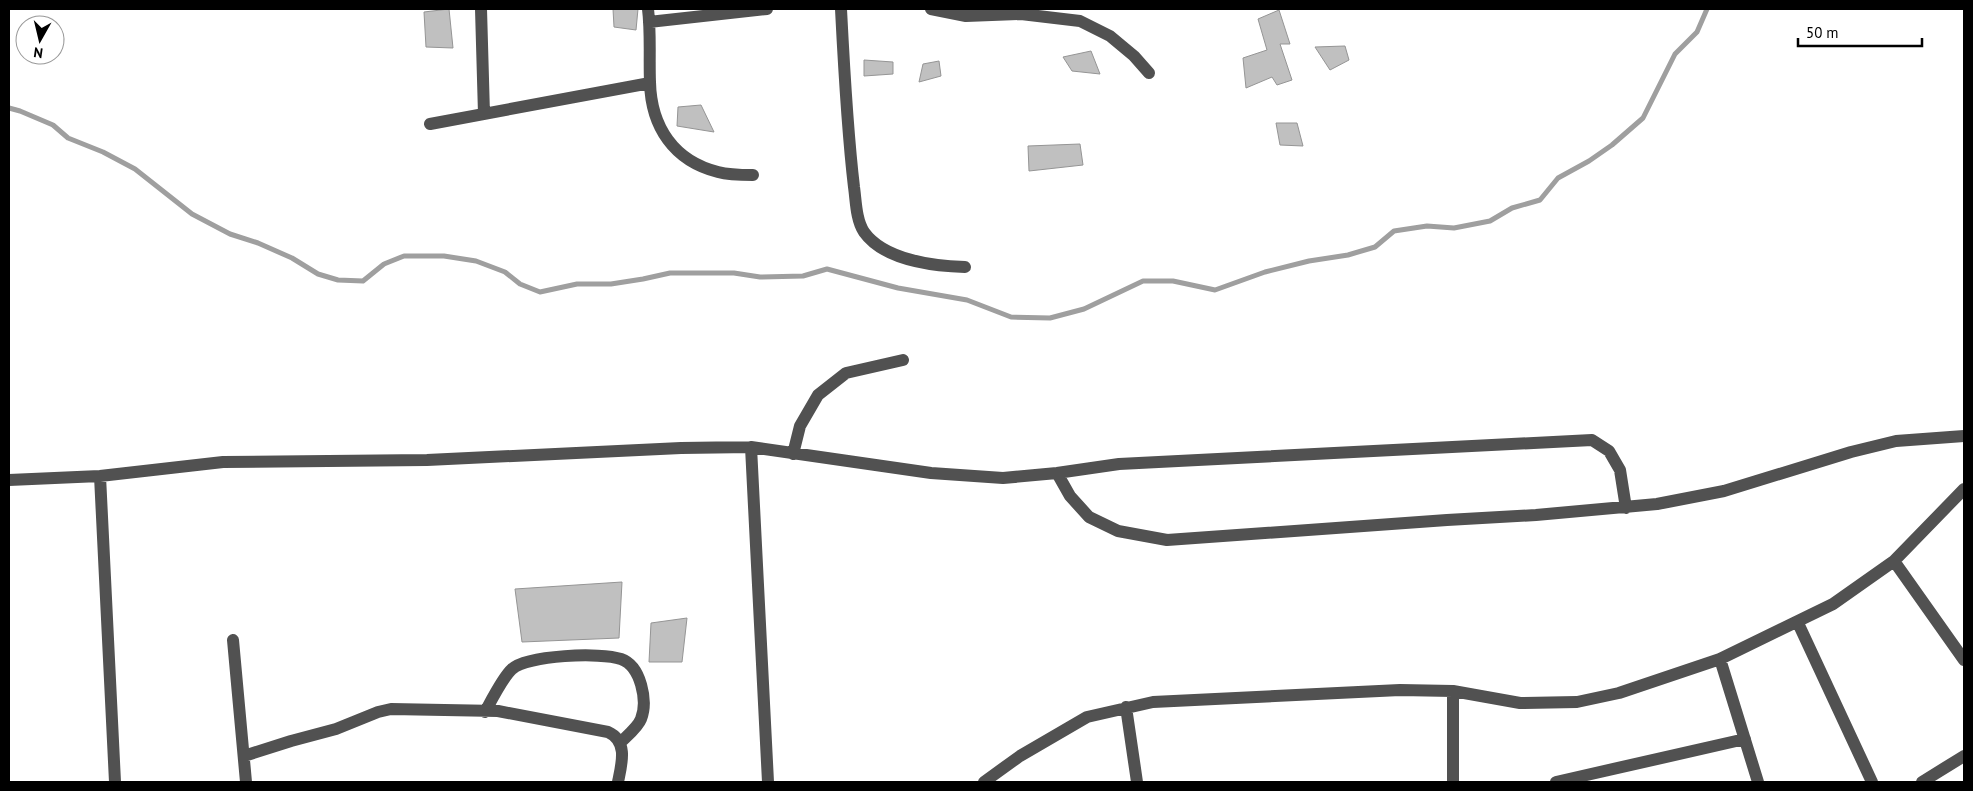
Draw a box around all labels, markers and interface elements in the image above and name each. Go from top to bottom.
north arrow [15,15,65,65]
scale bar [1798,15,1922,47]
text: 50 m [1806,23,1839,42]
text: N [32,43,44,62]

